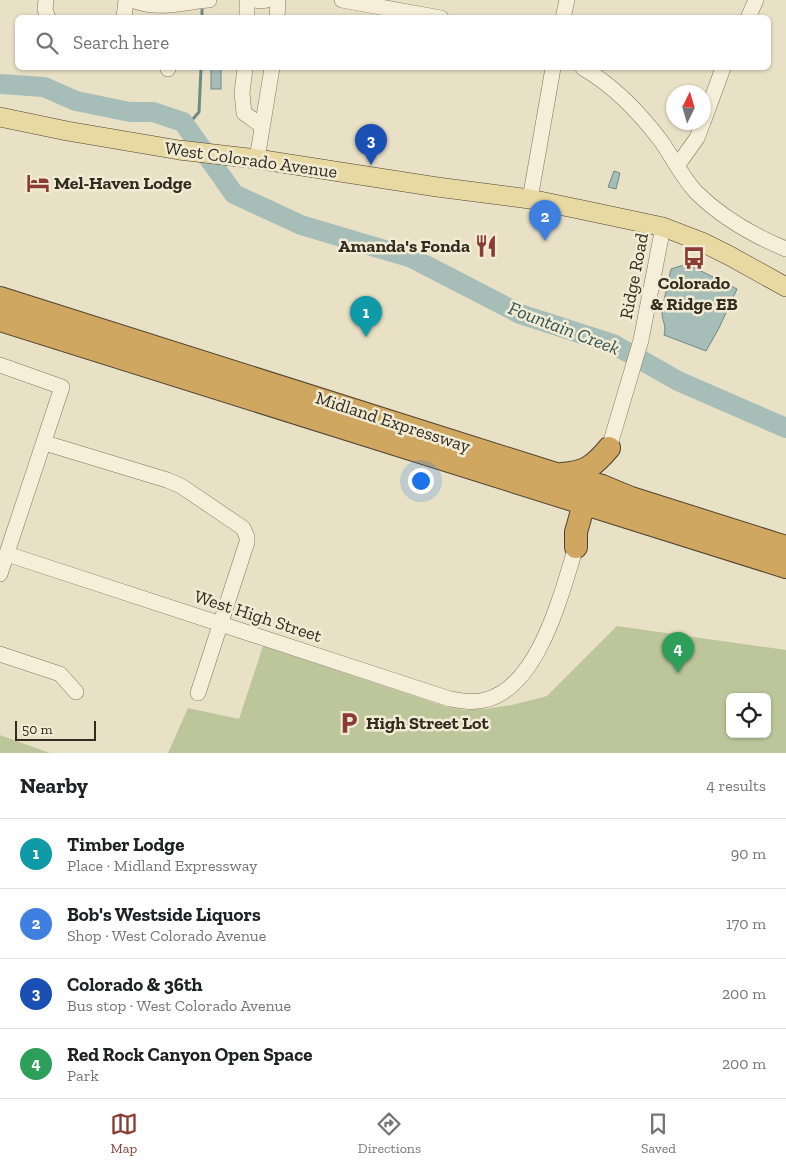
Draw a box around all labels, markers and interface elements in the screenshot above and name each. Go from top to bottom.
search box [15,15,771,70]
icon: search [33,29,61,57]
text: Search here [73,31,169,54]
north arrow [666,85,711,130]
pin: 3 [355,124,387,165]
street label: West Colorado Avenue [163,137,339,183]
hotel icon: Mel-Haven Lodge [25,170,51,196]
place label: Mel-Haven Lodge [54,172,192,194]
pin: 2 [529,200,561,241]
street label: Ridge Road [615,231,653,321]
restaurant icon: Amanda's Fonda [473,233,499,259]
place label: Amanda's Fonda [338,235,470,257]
bus stop icon: Colorado & Ridge EB [681,245,707,271]
place label: Colorado & Ridge EB [650,272,738,315]
pin: 1 [350,296,382,337]
water label: Fountain Creek [505,296,623,360]
street label: Midland Expressway [313,387,474,458]
your location [408,468,434,494]
street label: West High Street [191,585,325,647]
pin: 4 [662,632,694,673]
map controls [726,693,771,738]
button: locate [726,693,771,738]
parking icon: High Street Lot [336,710,362,736]
place label: High Street Lot [366,712,490,734]
scale bar [15,718,96,741]
text: 50 m [22,721,53,738]
text: Nearby [20,773,88,798]
text: 4 results [706,776,766,795]
text: Timber Lodge [67,833,184,856]
text: 1 [33,844,39,863]
text: 90 m [731,844,766,863]
text: Place · Midland Expressway [67,856,257,875]
text: Bob's Westside Liquors [67,903,261,926]
text: 2 [32,914,40,933]
text: 170 m [726,914,766,933]
text: Shop · West Colorado Avenue [67,926,266,945]
text: Colorado & 36th [67,973,203,996]
text: 3 [32,984,40,1003]
text: 200 m [722,984,766,1003]
text: Bus stop · West Colorado Avenue [67,996,291,1015]
text: Red Rock Canyon Open Space [67,1043,312,1066]
text: 4 [31,1054,41,1073]
text: 200 m [722,1054,766,1073]
text: Park [67,1066,99,1085]
tab: Map [110,1110,138,1157]
tab: Directions [358,1110,421,1157]
tab: Saved [641,1110,676,1157]

